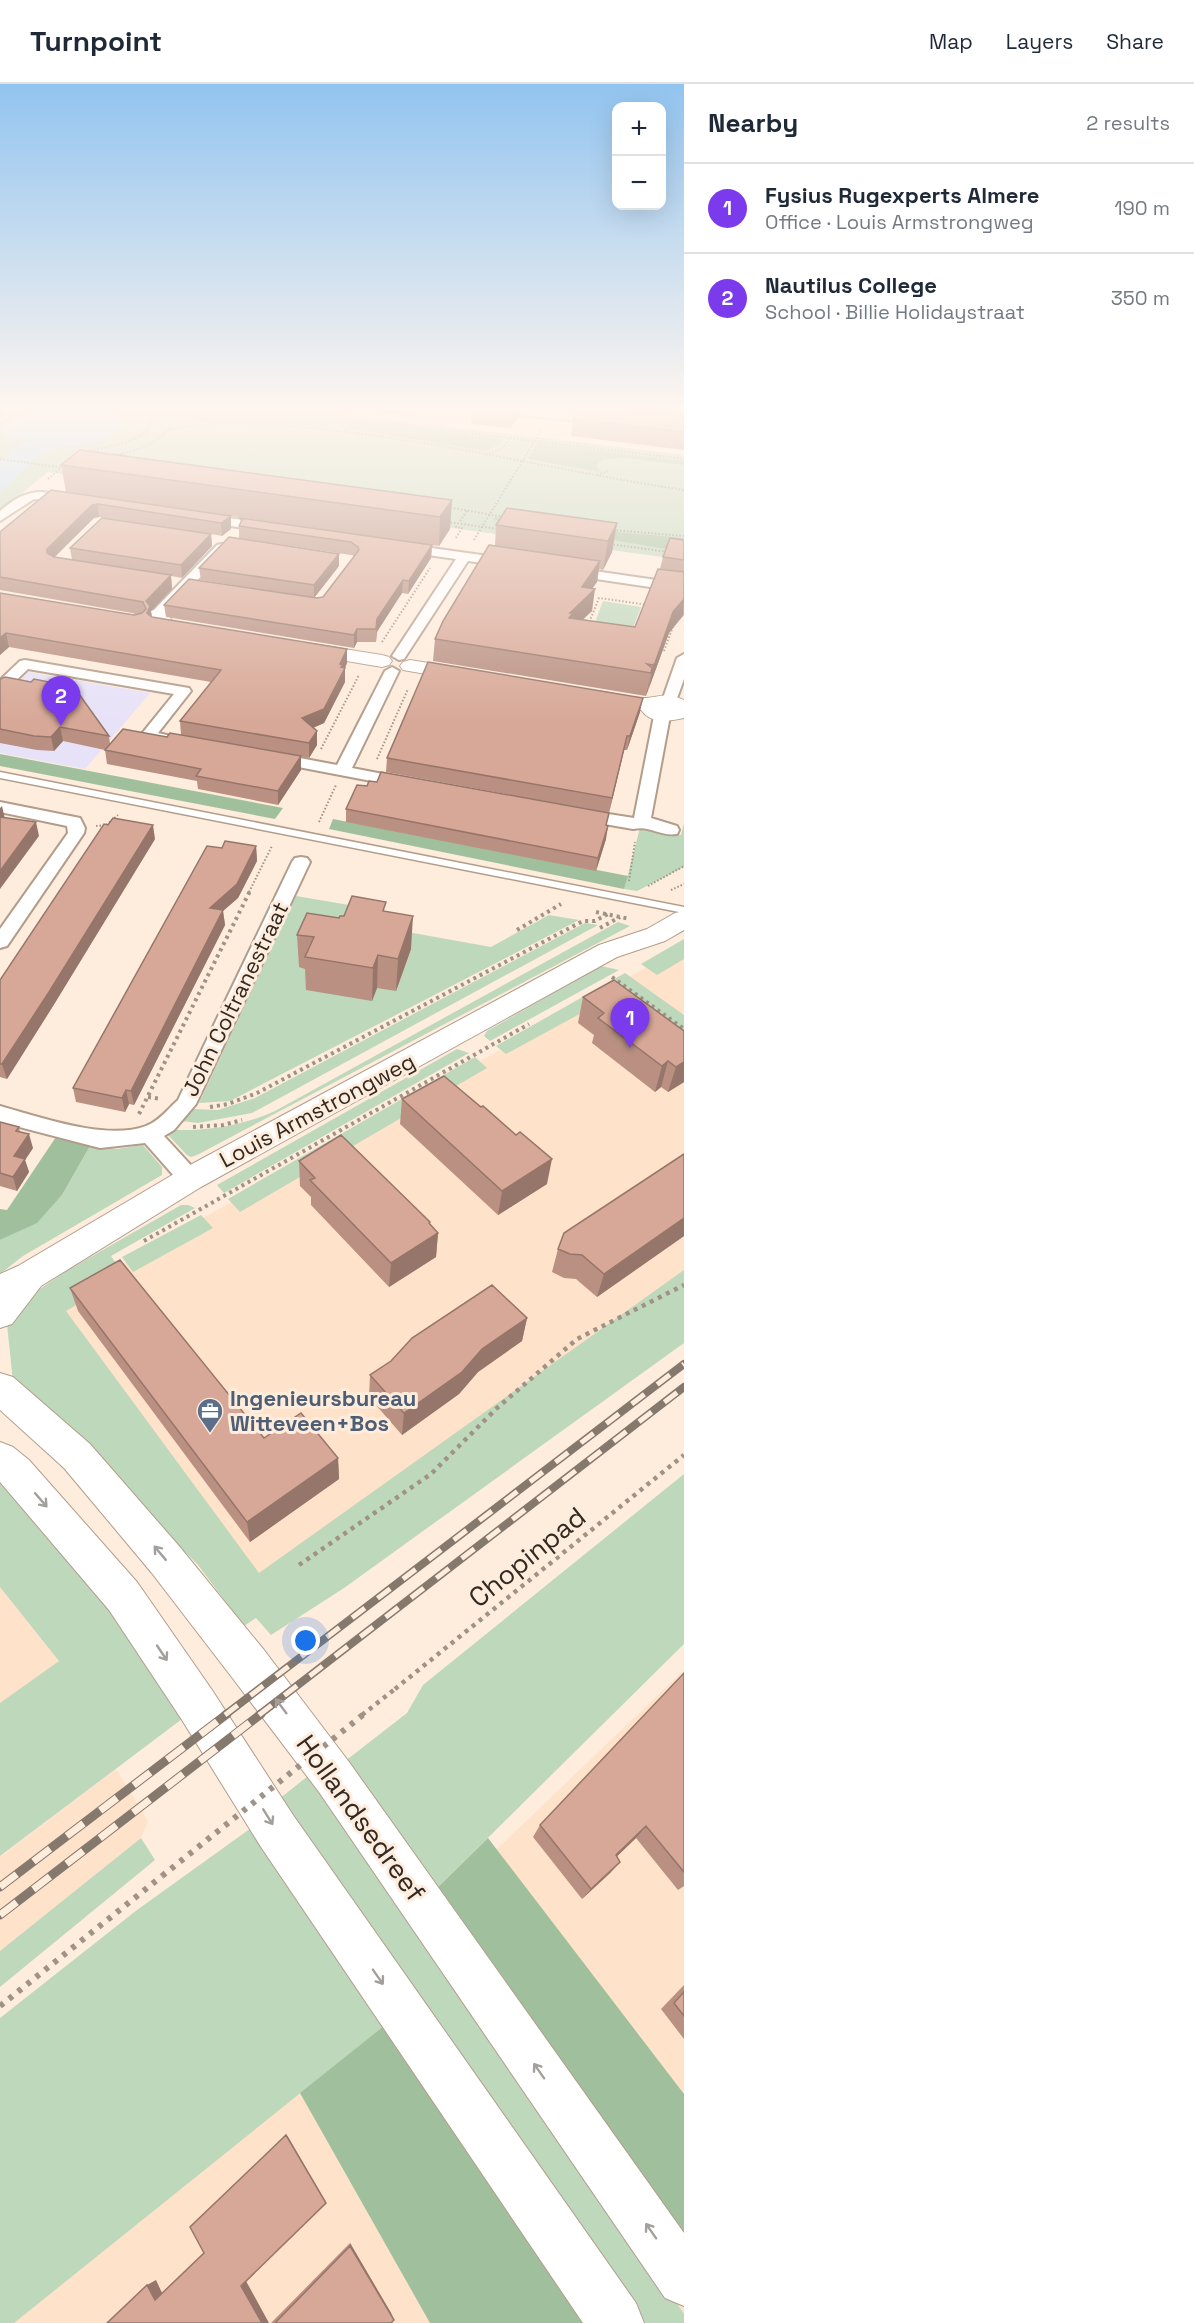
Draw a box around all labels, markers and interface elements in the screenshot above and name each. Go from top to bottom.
text: Turnpoint [30,23,162,59]
text: Map [929,28,973,55]
text: Layers [1006,28,1073,55]
text: Share [1106,28,1164,55]
map controls [612,102,666,210]
button: + [612,102,666,156]
text: Nearby [708,106,798,140]
text: 2 results [1086,110,1170,136]
button: − [612,156,666,210]
text: Fysius Rugexperts Almere [765,181,1039,209]
text: 1 [723,195,732,221]
text: 190 m [1114,195,1170,221]
text: Office · Louis Armstrongweg [765,209,1034,235]
text: Nautilus College [765,271,937,299]
text: 2 [722,285,733,311]
text: 350 m [1111,285,1170,311]
text: School · Billie Holidaystraat [765,299,1025,325]
pin: 2 [42,676,80,726]
street label: John Coltranestraat [176,897,294,1101]
pin: 1 [610,998,650,1048]
street label: Louis Armstrongweg [214,1047,420,1173]
place label: Ingenieursbureau Witteveen+Bos [230,1384,416,1437]
office icon: Ingenieursbureau Witteveen+Bos [195,1396,225,1434]
one-way arrow [34,1493,48,1508]
street label: Chopinpad [461,1499,593,1615]
one-way arrow [154,1545,167,1561]
your location [291,1626,320,1655]
one-way arrow [156,1644,168,1661]
one-way arrow [274,1699,287,1715]
street label: Hollandsedreef [289,1728,433,1908]
one-way arrow [262,1808,274,1824]
one-way arrow [372,1969,384,1985]
one-way arrow [533,2063,545,2080]
one-way arrow [645,2223,657,2240]

